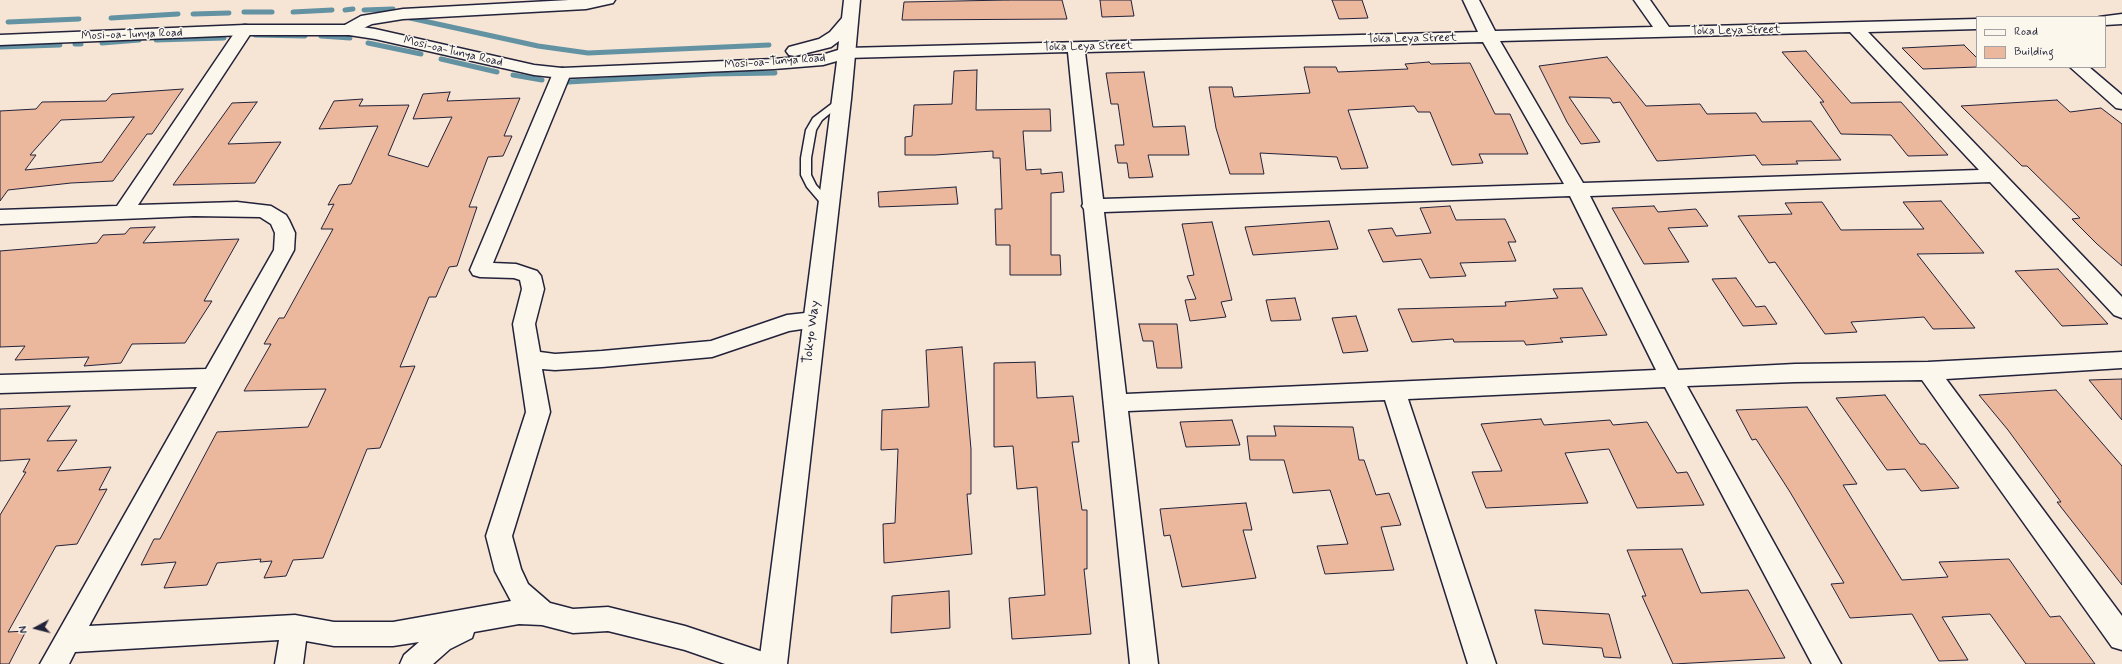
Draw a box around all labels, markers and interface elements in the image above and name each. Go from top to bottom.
legend [1976,16,2106,68]
street label: Toka Leya Street [1691,23,1781,39]
text: Road [2014,24,2038,40]
street label: Mosi-oa-Tunya Road [81,26,183,44]
street label: Toka Leya Street [1367,31,1457,47]
street label: Mosi-oa-Tunya Road [402,34,504,70]
street label: Toka Leya Street [1043,39,1133,55]
text: Building [2014,44,2054,60]
street label: Mosi-oa-Tunya Road [724,51,826,73]
street label: Tokyo Way [800,299,824,365]
north arrow [16,608,56,648]
text: N [17,625,31,634]

